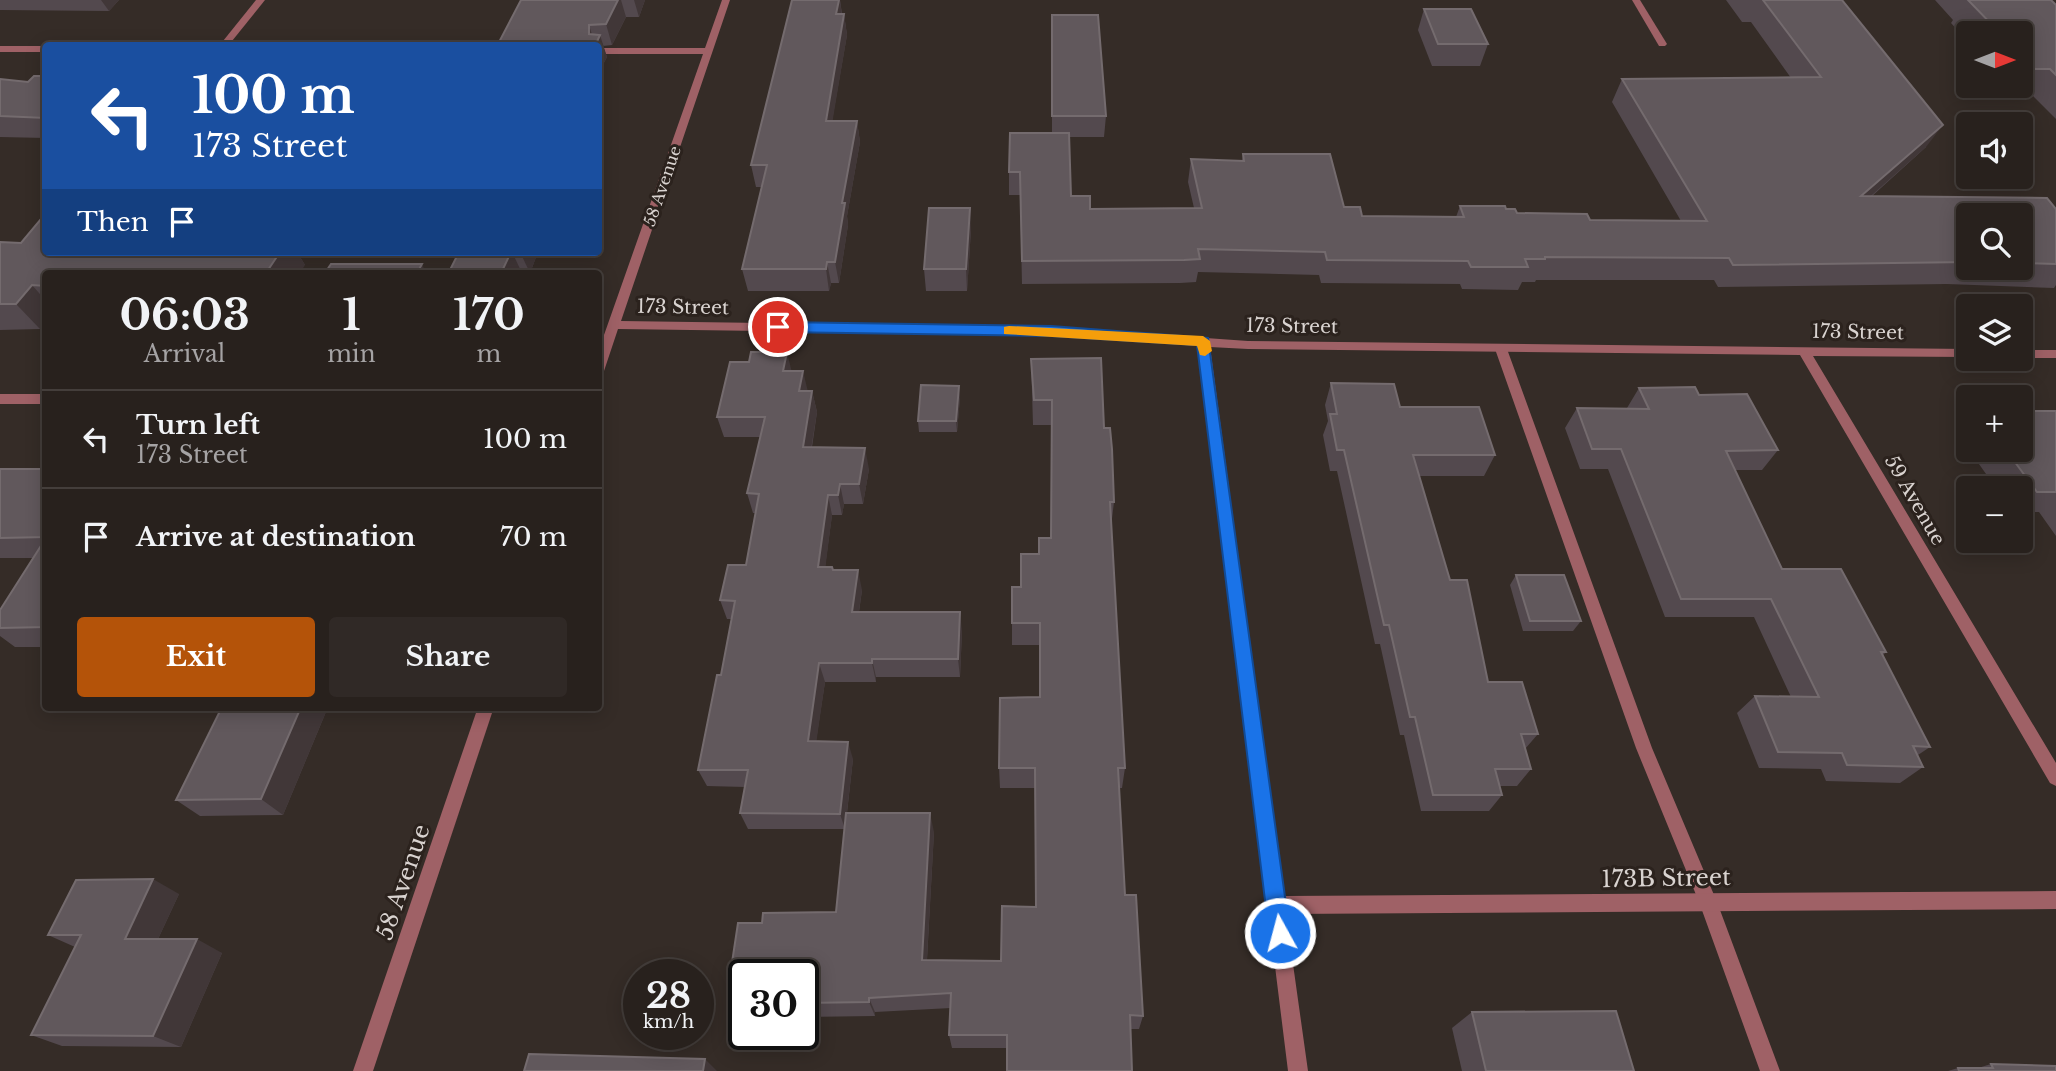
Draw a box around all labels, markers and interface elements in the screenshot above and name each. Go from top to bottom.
north arrow [1956,21,2034,98]
map controls [1956,21,2033,553]
text: 100 m [192,65,355,126]
icon: left [77,70,168,161]
button: sound [1956,112,2033,189]
text: 173 Street [192,126,348,166]
street label: 58 Avenue [639,143,685,229]
icon: arrive [163,203,201,241]
button: search [1956,203,2033,280]
text: Then [77,206,149,238]
text: 06:03 [119,289,250,341]
text: 1 [342,289,361,341]
text: 170 [453,289,525,341]
button: layers [1956,294,2033,371]
street label: 173 Street [637,295,730,319]
pin [748,297,808,357]
icon: arrive [759,308,797,346]
street label: 173 Street [1246,314,1339,338]
street label: 173 Street [1812,320,1905,344]
text: Arrival [144,340,225,368]
text: min [327,340,376,368]
text: m [476,340,501,368]
button: + [1956,385,2033,462]
text: Turn left [136,409,260,441]
icon: left [77,420,115,458]
text: 100 m [483,423,567,455]
text: 173 Street [136,441,248,469]
street label: 59 Avenue [1880,451,1950,549]
button: − [1956,476,2033,553]
icon: arrive [77,518,115,556]
text: Arrive at destination [136,521,416,553]
text: 70 m [500,521,567,553]
button: Exit [77,617,315,697]
button: Share [329,617,567,697]
street label: 58 Avenue [370,821,436,943]
street label: 173B Street [1601,863,1731,893]
position arrow [1243,896,1317,970]
speed limit sign: 30 [728,959,819,1050]
text: 28 [646,974,691,1017]
text: km/h [643,1011,694,1033]

